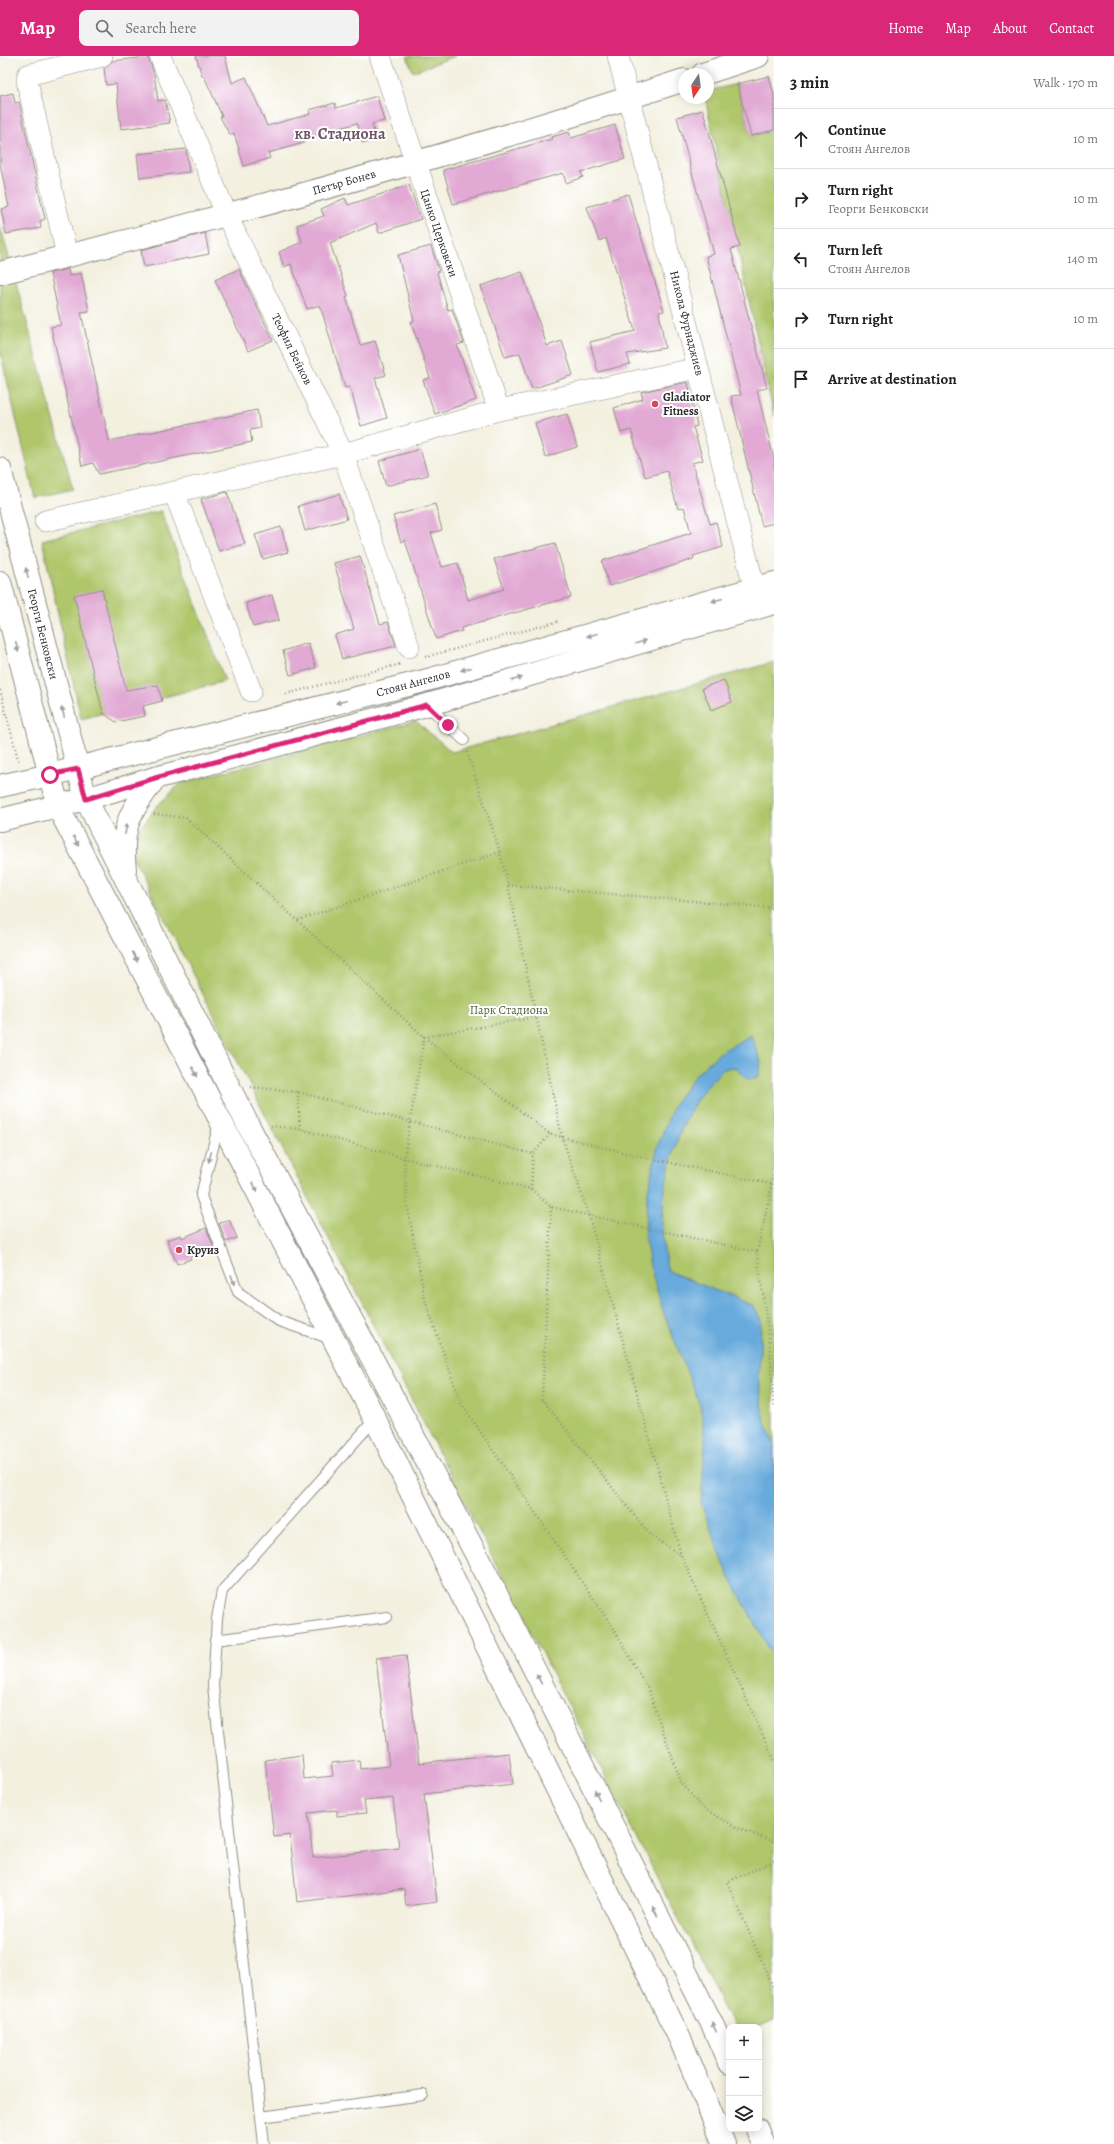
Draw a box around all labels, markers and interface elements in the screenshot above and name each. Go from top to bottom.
search box [79,10,359,46]
text: Map [20,15,55,41]
icon: search [93,17,115,39]
text: Search here [125,18,197,38]
text: Home [888,19,923,38]
text: Map [945,19,971,38]
text: About [993,19,1027,38]
text: Contact [1049,19,1094,38]
north arrow [678,68,714,104]
text: 3 min [790,71,829,94]
text: Walk · 170 m [1033,74,1098,91]
text: Continue [828,120,886,140]
district label: кв. Стадиона [294,123,386,145]
icon: ahead [790,128,812,150]
text: 10 m [1073,130,1098,147]
text: Стоян Ангелов [828,140,910,157]
street label: Петър Бонев [311,165,378,199]
text: Turn right [828,180,893,200]
street label: Цанко Церковски [416,187,462,279]
icon: right [790,188,812,210]
text: 10 m [1073,190,1098,207]
text: Георги Бенковски [828,200,929,217]
text: Turn left [828,240,883,260]
icon: left [790,248,812,270]
text: 140 m [1067,250,1098,267]
text: Стоян Ангелов [828,260,910,277]
street label: Никола Фурнаджиев [666,269,708,377]
icon: right [790,308,812,330]
text: Turn right [828,309,893,329]
text: 10 m [1073,310,1098,327]
street label: Теофил Бейков [268,311,316,388]
icon: arrive [790,368,812,390]
text: Arrive at destination [828,369,957,389]
place label: Gladiator Fitness [663,389,711,419]
marker: Gladiator Fitness [650,399,660,409]
one-way arrow [24,566,30,578]
street label: Георги Бенковски [24,587,62,681]
one-way arrow [711,597,723,603]
one-way arrow [585,632,598,638]
one-way arrow [636,639,648,645]
one-way arrow [14,641,20,653]
street label: Стоян Ангелов [374,665,452,701]
one-way arrow [460,666,472,672]
one-way arrow [511,676,523,682]
one-way arrow [334,699,346,705]
one-way arrow [60,706,66,718]
route end [439,716,457,734]
route start [41,766,59,784]
one-way arrow [123,823,129,836]
one-way arrow [72,835,79,847]
one-way arrow [132,951,139,962]
park label: Парк Стадиона [470,1002,549,1018]
one-way arrow [192,1066,199,1078]
one-way arrow [207,1151,213,1163]
one-way arrow [252,1182,258,1193]
place label: Круиз [187,1242,219,1258]
marker: Круиз [174,1245,184,1255]
one-way arrow [231,1274,237,1286]
one-way arrow [536,1673,542,1684]
one-way arrow [594,1789,600,1801]
one-way arrow [652,1905,659,1917]
one-way arrow [710,2021,716,2033]
map controls [726,2024,762,2132]
button: + [726,2024,762,2060]
button: − [726,2060,762,2096]
button: layers [726,2096,762,2132]

